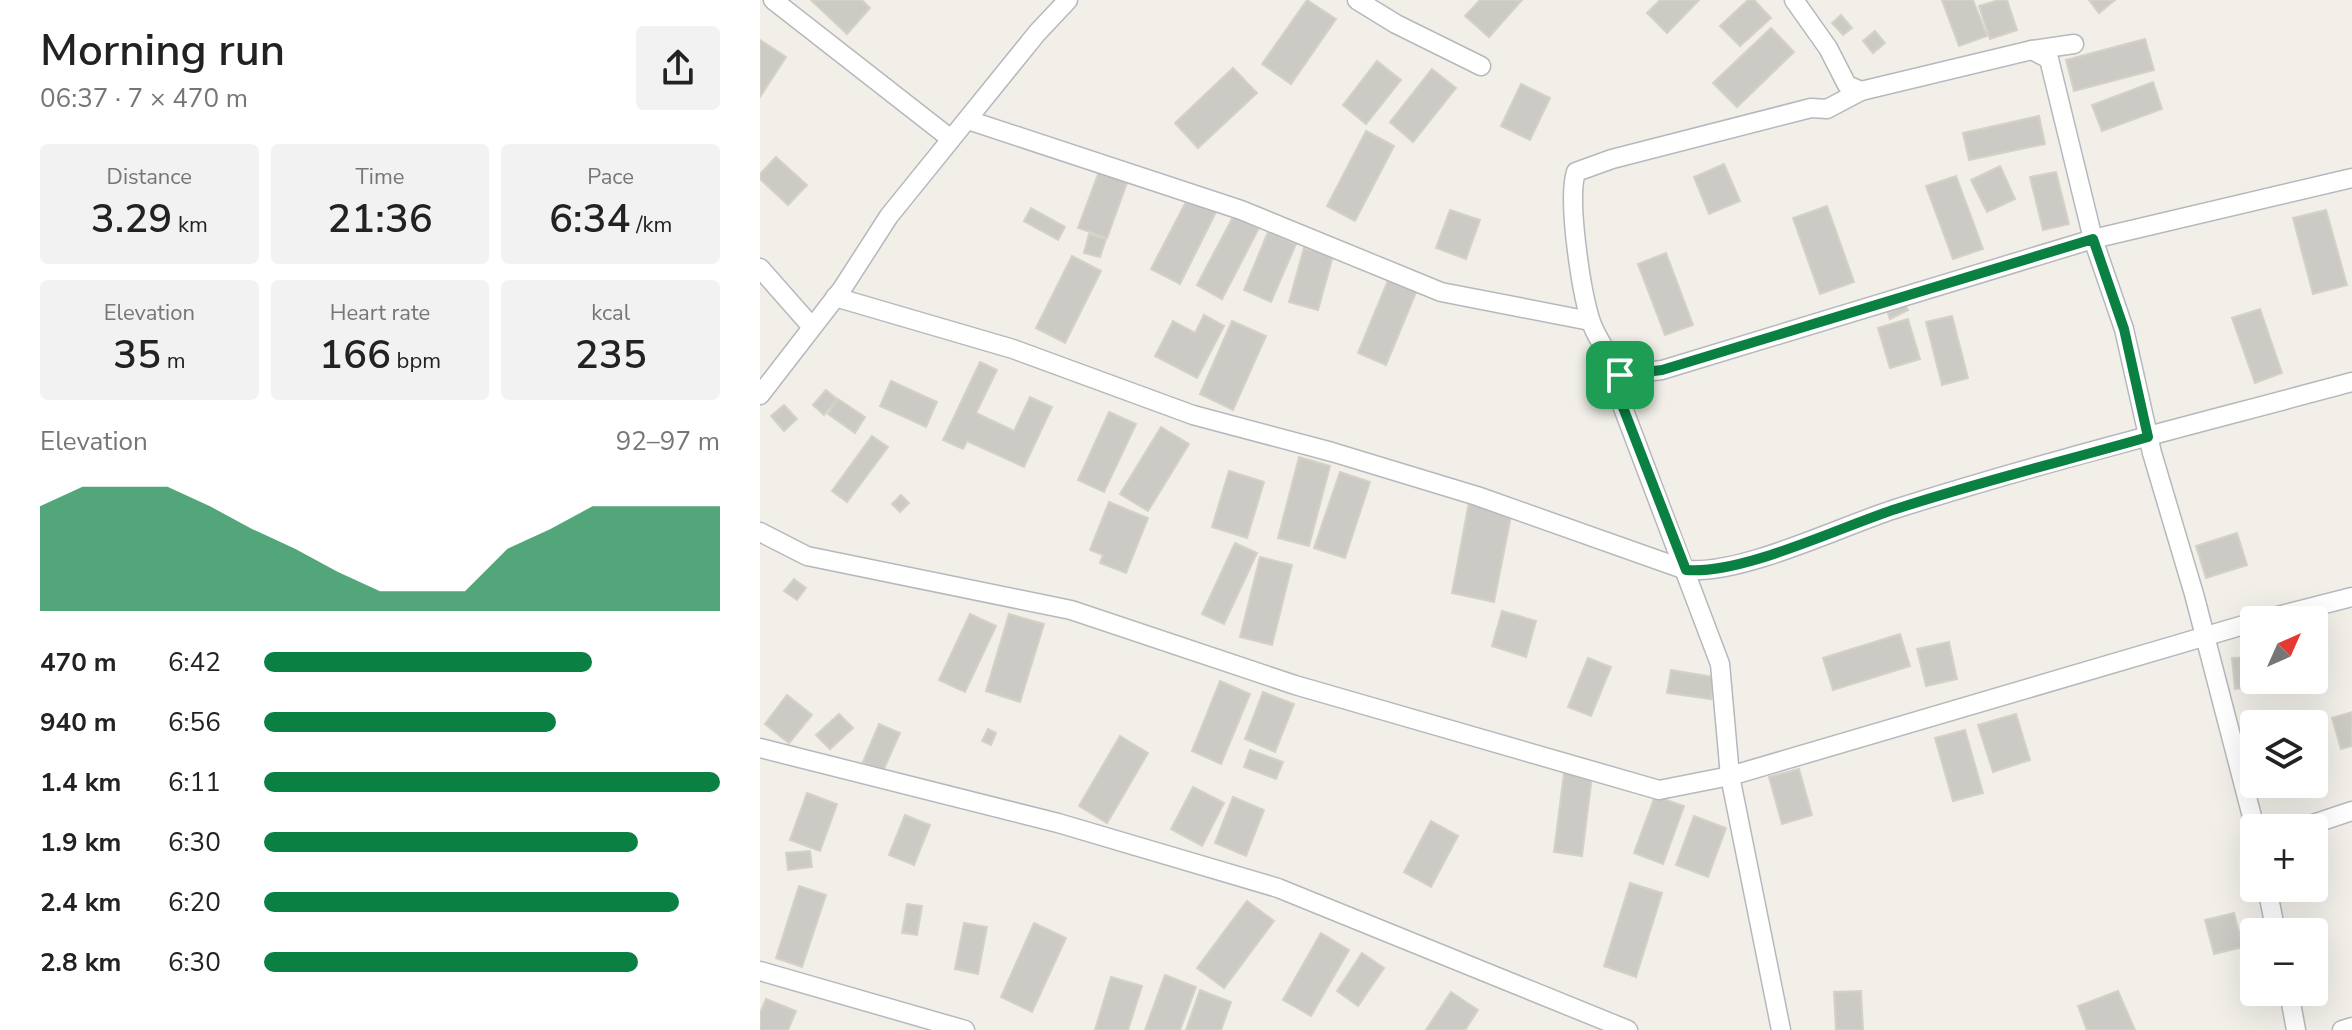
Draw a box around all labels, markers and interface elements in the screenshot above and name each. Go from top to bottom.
text: Morning run [40,21,285,81]
button: share [636,26,720,110]
text: 06:37 · 7 × 470 m [40,81,248,116]
text: Distance [107,162,192,192]
text: Time [356,162,404,192]
text: Pace [587,162,634,192]
text: 3.29 [91,192,172,246]
text: 21:36 [327,192,433,246]
text: 6:34 [549,192,631,246]
text: km [172,210,208,240]
text: /km [631,210,672,240]
text: Elevation [104,298,195,328]
text: Heart rate [330,298,430,328]
text: kcal [591,298,630,328]
text: 35 [113,328,161,382]
text: 166 [319,328,391,382]
text: 235 [575,328,647,382]
pin [1586,341,1654,409]
text: m [161,346,186,376]
text: bpm [391,346,441,376]
icon: arrive [1598,353,1642,397]
text: Elevation [40,424,148,459]
text: 92–97 m [616,424,720,459]
north arrow [2240,606,2328,694]
map controls [2240,606,2328,1006]
text: 470 m [40,645,117,680]
text: 6:42 [168,645,221,680]
text: 940 m [40,705,117,740]
text: 6:56 [168,705,221,740]
button: layers [2240,710,2328,798]
text: 1.4 km [40,765,121,800]
text: 6:11 [168,765,221,800]
button: + [2240,814,2328,902]
text: 1.9 km [40,825,121,860]
text: 6:30 [168,825,221,860]
text: 2.4 km [40,885,121,920]
text: 6:20 [168,885,221,920]
button: − [2240,918,2328,1006]
text: 2.8 km [40,945,121,980]
text: 6:30 [168,945,221,980]

